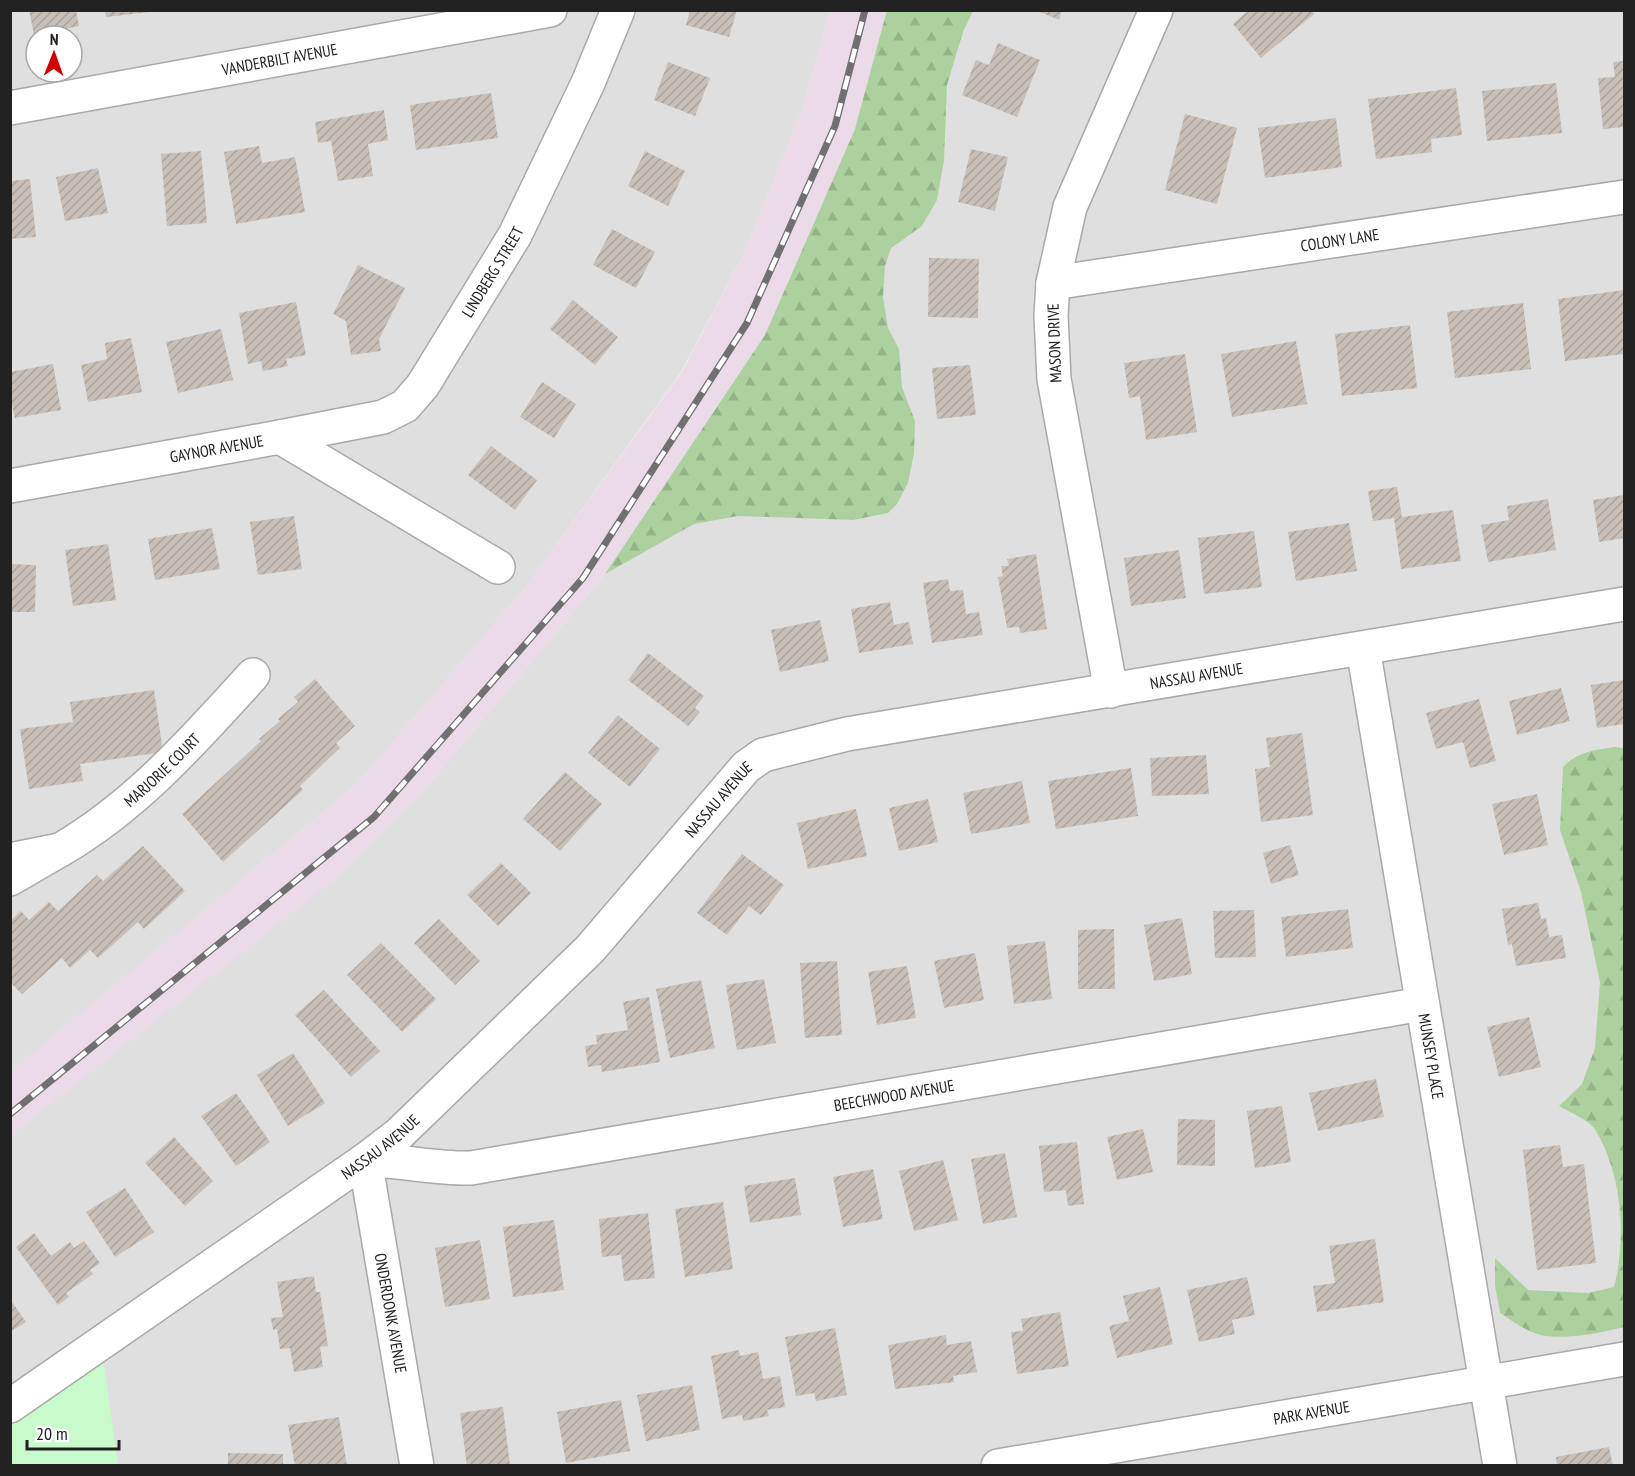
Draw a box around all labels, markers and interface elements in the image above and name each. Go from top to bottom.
north arrow [24,24,84,84]
text: N [50,29,59,49]
street label: VANDERBILT AVENUE [219,39,339,80]
street label: LINDBERG STREET [457,223,528,321]
street label: COLONY LANE [1299,224,1380,256]
street label: MASON DRIVE [1043,303,1065,383]
street label: GAYNOR AVENUE [168,430,265,467]
street label: NASSAU AVENUE [1148,658,1244,693]
street label: MARJORIE COURT [120,729,204,811]
street label: NASSAU AVENUE [680,756,756,841]
street label: MUNSEY PLACE [1414,1012,1448,1101]
street label: BEECHWOOD AVENUE [832,1075,956,1115]
street label: NASSAU AVENUE [337,1110,423,1184]
street label: ONDERDONK AVENUE [371,1251,411,1375]
street label: PARK AVENUE [1272,1396,1351,1429]
scale bar [27,1413,118,1451]
text: 20 m [36,1422,68,1445]

